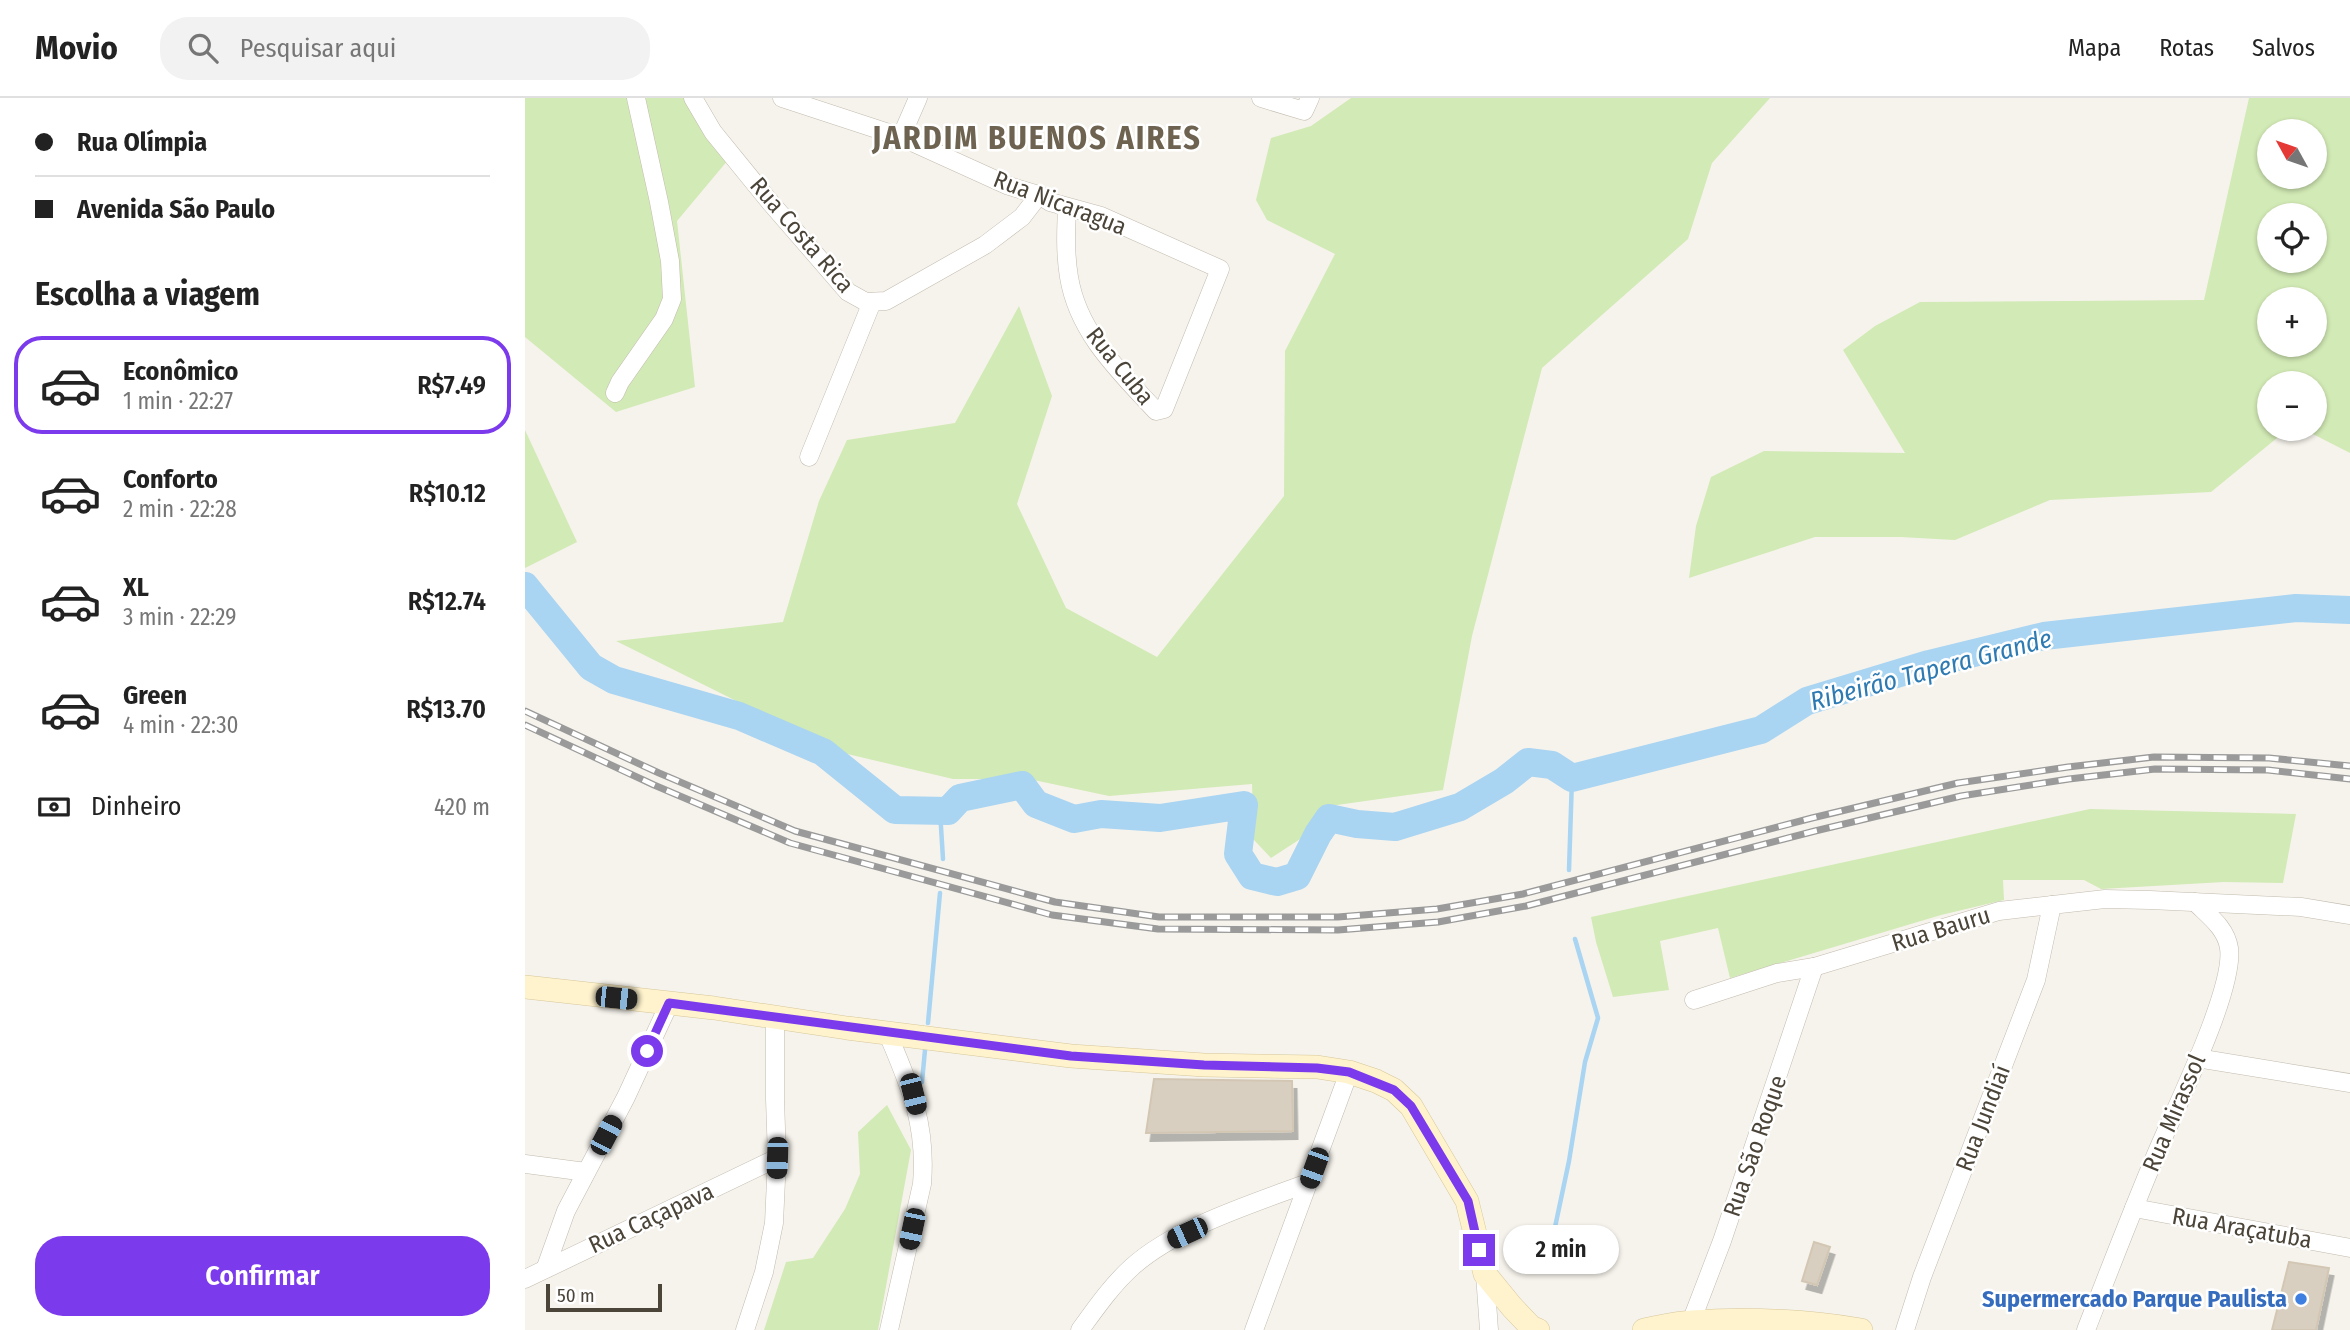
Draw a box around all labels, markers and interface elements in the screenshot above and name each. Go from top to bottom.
search box [160,17,650,80]
text: Movio [35,28,118,68]
icon: search [184,29,222,67]
text: Pesquisar aqui [240,33,396,64]
text: Mapa [2068,34,2121,62]
text: Rotas [2159,34,2214,62]
text: Salvos [2252,34,2315,62]
district label: JARDIM BUENOS AIRES [871,119,1202,157]
north arrow [2257,119,2327,189]
map controls [2257,119,2327,441]
text: Rua Olímpia [77,127,207,158]
street label: Rua Nicaragua [990,165,1130,241]
street label: Rua Costa Rica [744,172,860,298]
text: Avenida São Paulo [77,194,275,225]
button: locate [2257,203,2327,273]
text: Escolha a viagem [35,275,260,313]
button: + [2257,287,2327,357]
street label: Rua Cuba [1080,322,1160,410]
icon: car [39,354,102,417]
text: Econômico [123,356,238,387]
text: R$7.49 [417,370,486,401]
button: − [2257,371,2327,441]
text: 1 min · 22:27 [123,387,233,415]
icon: car [39,462,102,525]
text: Conforto [123,464,218,495]
text: R$10.12 [409,478,486,509]
text: 2 min · 22:28 [123,495,237,523]
icon: car [39,570,102,633]
text: XL [123,572,149,603]
text: R$12.74 [408,586,486,617]
text: 3 min · 22:29 [123,603,236,631]
water label: Ribeirão Tapera Grande [1807,623,2055,717]
icon: car [39,678,102,741]
text: Green [123,680,187,711]
text: R$13.70 [406,694,486,725]
text: 4 min · 22:30 [123,711,239,739]
icon: cash [35,788,73,826]
text: Dinheiro [91,791,181,822]
text: 420 m [434,793,490,821]
street label: Rua Bauru [1888,901,1994,957]
car [595,985,638,1011]
route start [631,1035,663,1067]
street label: Rua Mirassol [2137,1050,2211,1176]
street label: Rua Jundiaí [1950,1061,2016,1175]
car [898,1071,929,1117]
street label: Rua São Roque [1718,1072,1792,1220]
car [587,1112,626,1158]
car [766,1137,789,1179]
car [1297,1145,1332,1191]
street label: Rua Caçapava [584,1177,718,1259]
street label: Rua Araçatuba [2170,1202,2314,1254]
car [898,1206,927,1252]
car [1164,1215,1211,1251]
callout: 2 min [1503,1226,1619,1274]
route end [1463,1234,1495,1266]
text: 2 min [1535,1235,1587,1263]
button: Confirmar [35,1236,490,1316]
scale bar [546,1281,661,1313]
text: 50 m [557,1284,595,1307]
place label: Supermercado Parque Paulista [1982,1285,2287,1313]
marker: Supermercado Parque Paulista [2293,1291,2309,1307]

